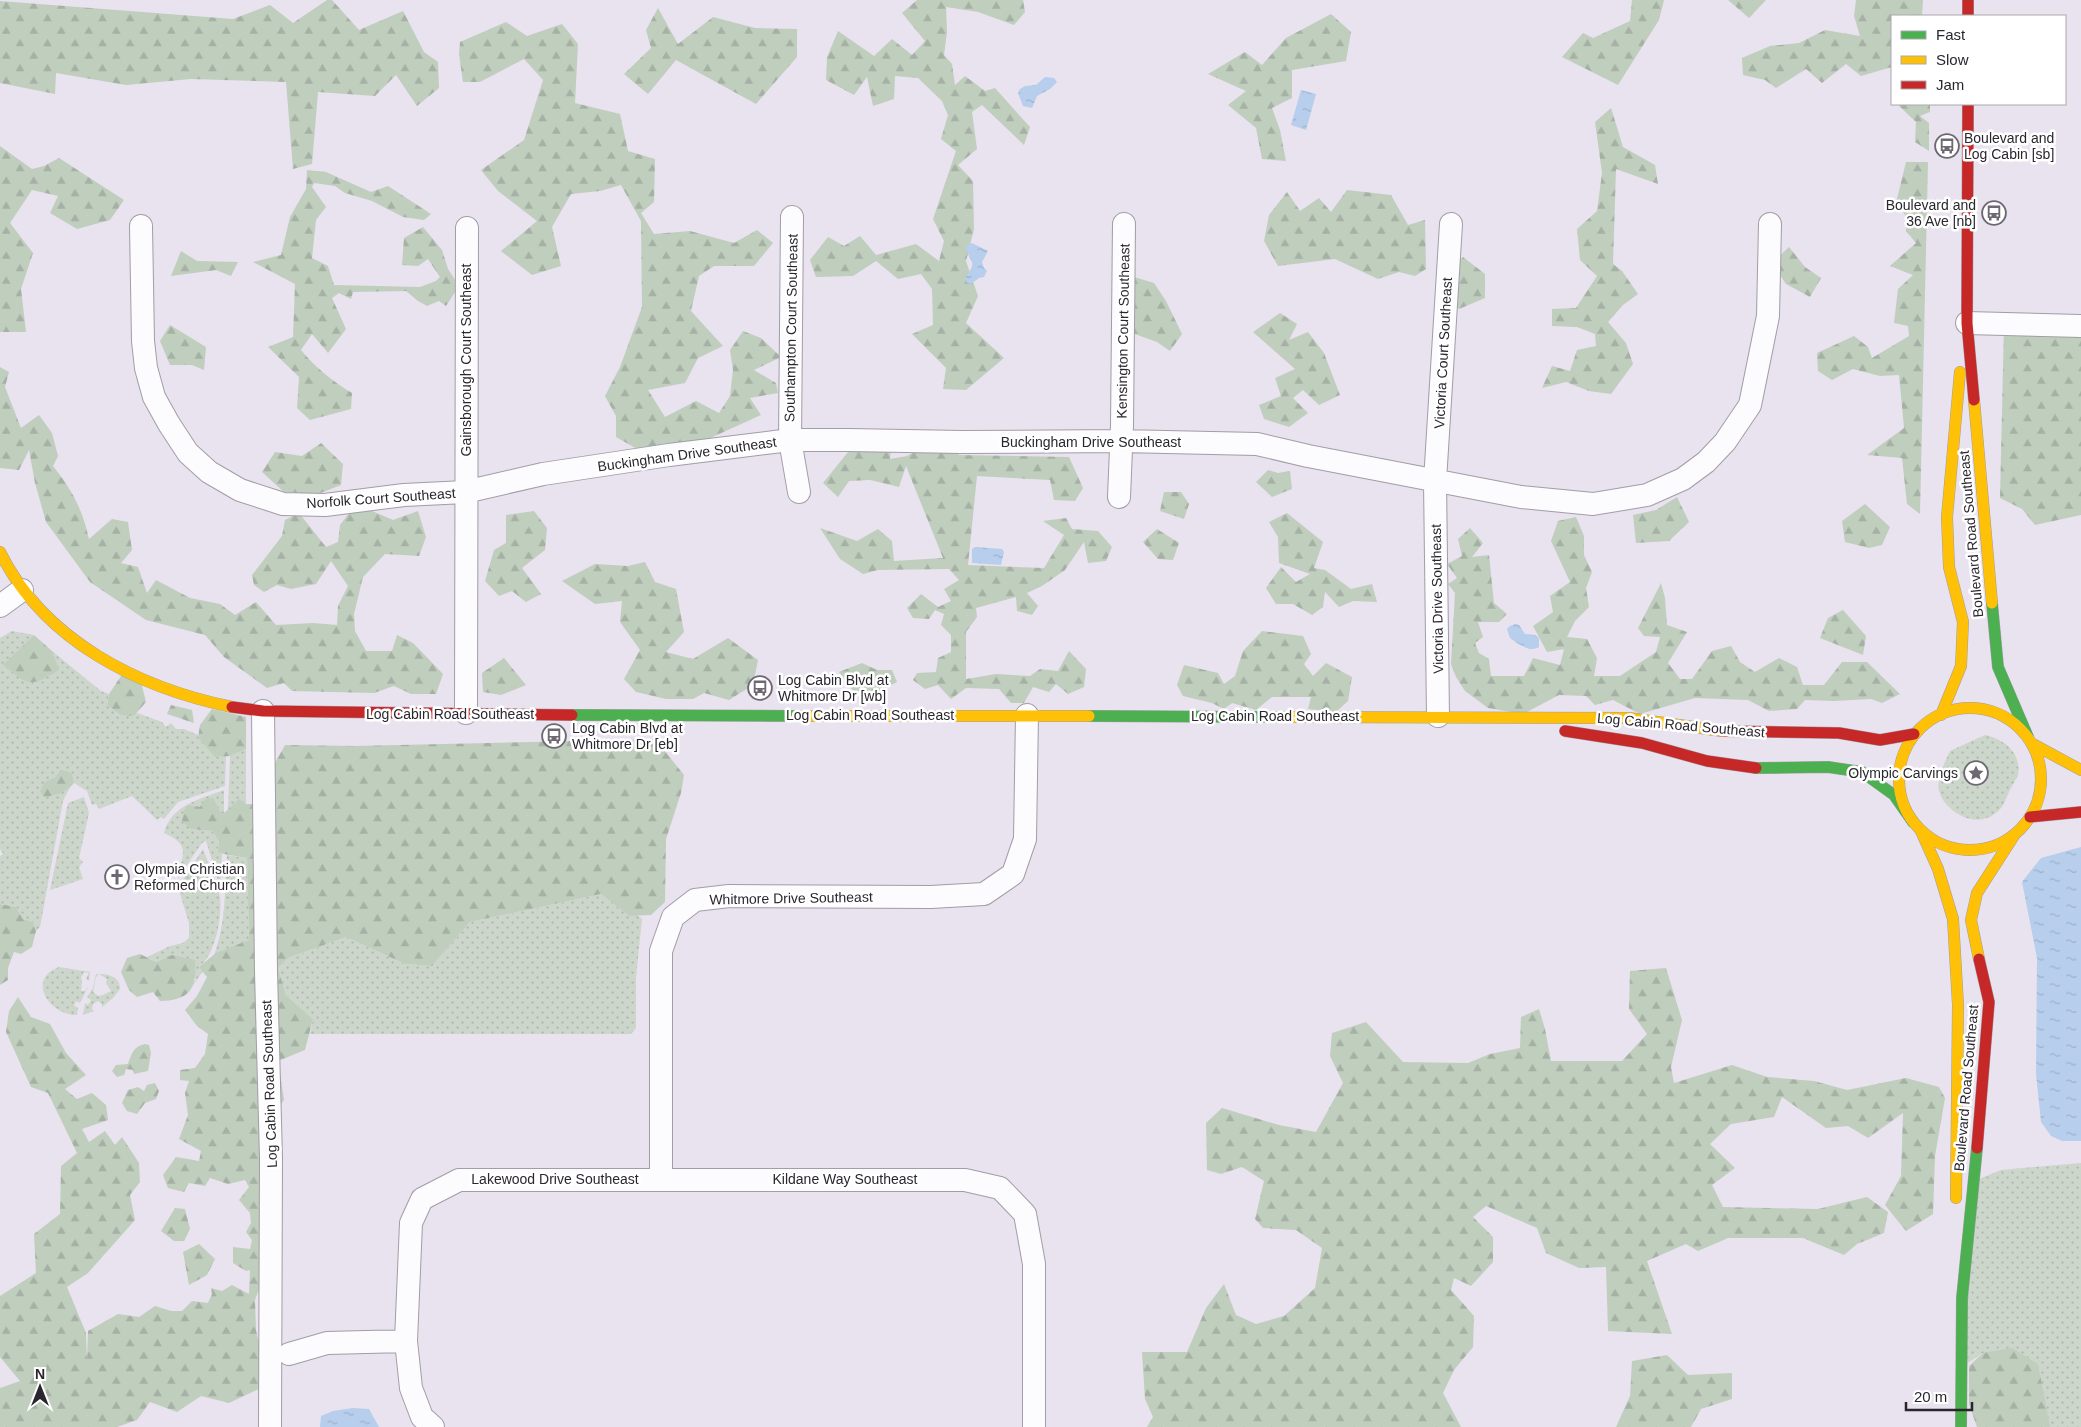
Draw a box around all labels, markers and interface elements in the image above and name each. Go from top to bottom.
legend [1891,15,2066,105]
text: Fast [1936,26,1966,43]
text: Slow [1936,51,1969,68]
text: Jam [1936,76,1964,93]
place label: Boulevard and Log Cabin [sb] [1964,130,2054,162]
bus stop icon: Boulevard and Log Cabin [sb] [1934,133,1960,159]
place label: Boulevard and 36 Ave [nb] [1886,197,1976,229]
bus stop icon: Boulevard and 36 Ave [nb] [1981,200,2007,226]
street label: Southampton Court Southeast [781,234,801,422]
street label: Kensington Court Southeast [1113,243,1133,419]
street label: Gainsborough Court Southeast [458,263,474,457]
street label: Victoria Court Southeast [1431,277,1455,429]
street label: Buckingham Drive Southeast [596,434,778,474]
street label: Buckingham Drive Southeast [1001,434,1181,450]
street label: Boulevard Road Southeast [1956,450,1986,618]
street label: Norfolk Court Southeast [306,485,456,511]
street label: Victoria Drive Southeast [1428,524,1446,674]
place label: Log Cabin Blvd at Whitmore Dr [wb] [778,672,889,704]
bus stop icon: Log Cabin Blvd at Whitmore Dr [wb] [747,675,773,701]
street label: Log Cabin Road Southeast [366,706,534,722]
street label: Log Cabin Road Southeast [786,707,954,723]
street label: Log Cabin Road Southeast [1191,708,1359,724]
street label: Log Cabin Road Southeast [1597,710,1766,740]
place label: Log Cabin Blvd at Whitmore Dr [eb] [572,720,683,752]
bus stop icon: Log Cabin Blvd at Whitmore Dr [eb] [541,723,567,749]
place icon: Olympic Carvings [1963,760,1989,786]
place label: Olympic Carvings [1848,765,1958,781]
place label: Olympia Christian Reformed Church [134,861,245,893]
church icon: Olympia Christian Reformed Church [104,864,130,890]
street label: Whitmore Drive Southeast [709,889,873,907]
street label: Log Cabin Road Southeast [258,1000,280,1168]
street label: Boulevard Road Southeast [1951,1004,1981,1172]
street label: Lakewood Drive Southeast [471,1171,639,1187]
street label: Kildane Way Southeast [772,1171,918,1187]
north arrow [15,1362,65,1412]
text: N [35,1366,45,1382]
scale bar [1906,1380,1972,1412]
text: 20 m [1914,1388,1947,1405]

